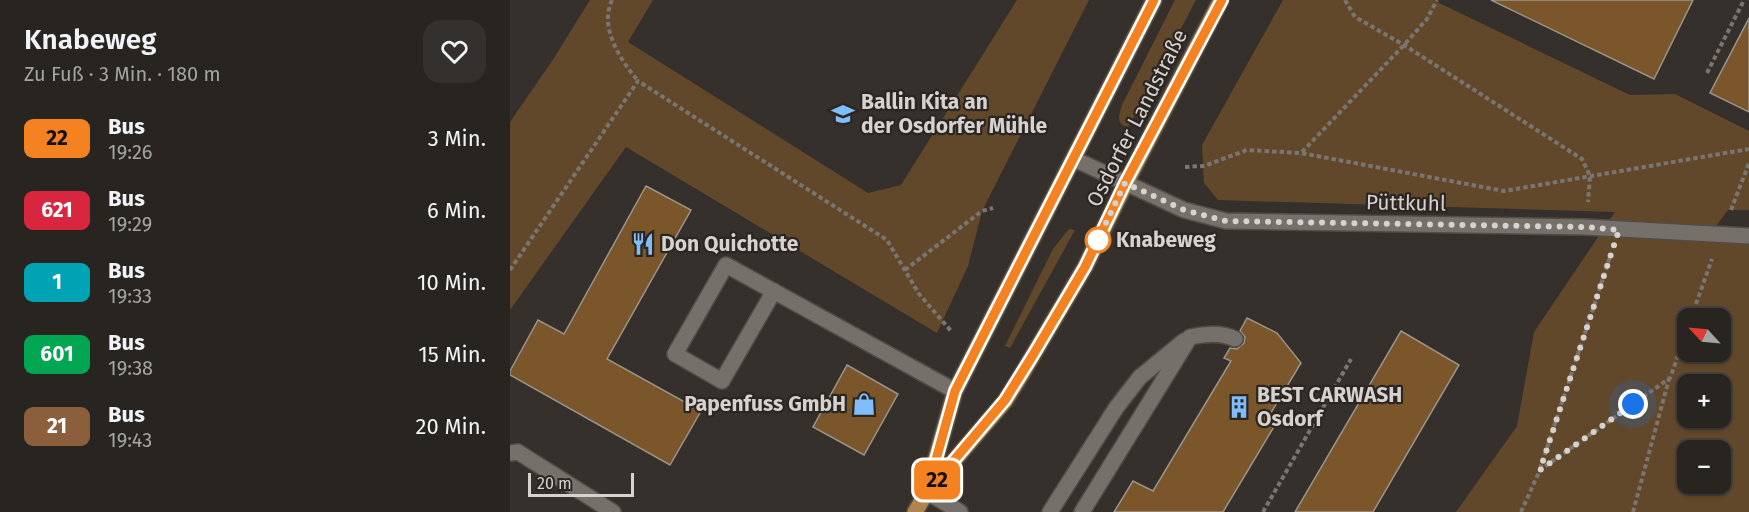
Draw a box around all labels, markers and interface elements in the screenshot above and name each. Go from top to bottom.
button: heart [423,20,486,83]
text: Knabeweg [24,23,156,56]
street label: Osdorfer Landstraße [1081,25,1193,211]
text: Zu Fuß · 3 Min. · 180 m [24,62,221,86]
place label: Ballin Kita an der Osdorfer Mühle [861,89,1048,139]
school or university icon: Ballin Kita an der Osdorfer Mühle [830,101,856,127]
text: Bus [108,113,145,140]
text: 22 [46,125,68,151]
text: 3 Min. [428,125,486,152]
text: 19:26 [108,140,153,164]
text: Bus [108,185,145,212]
street label: Püttkuhl [1366,189,1446,217]
text: 621 [41,197,73,223]
text: 6 Min. [427,197,486,224]
text: 19:29 [108,212,152,236]
marker: Knabeweg [1085,227,1111,253]
place label: Knabeweg [1116,227,1216,253]
restaurant icon: Don Quichotte [630,231,656,257]
place label: Don Quichotte [661,231,799,257]
text: Bus [108,257,145,284]
text: 1 [52,269,62,295]
text: 10 Min. [417,269,486,296]
text: 19:33 [108,284,152,308]
north arrow [1677,308,1731,362]
map controls [1677,308,1731,494]
text: Bus [108,329,145,356]
text: 601 [40,341,74,367]
text: 15 Min. [418,341,486,368]
text: 19:38 [108,356,153,380]
button: + [1677,374,1731,428]
place label: BEST CARWASH Osdorf [1257,382,1402,432]
your location [1618,389,1648,419]
place label: Papenfuss GmbH [684,391,846,417]
shop icon: Papenfuss GmbH [851,391,877,417]
building icon: BEST CARWASH Osdorf [1226,394,1252,420]
text: Bus [108,401,145,428]
text: 21 [47,413,67,439]
text: 20 Min. [416,413,486,440]
text: 19:43 [108,428,152,452]
button: − [1677,440,1731,494]
line badge: 22 [910,460,964,500]
text: 22 [926,467,948,493]
scale bar [528,470,634,498]
text: 20 m [537,474,572,493]

